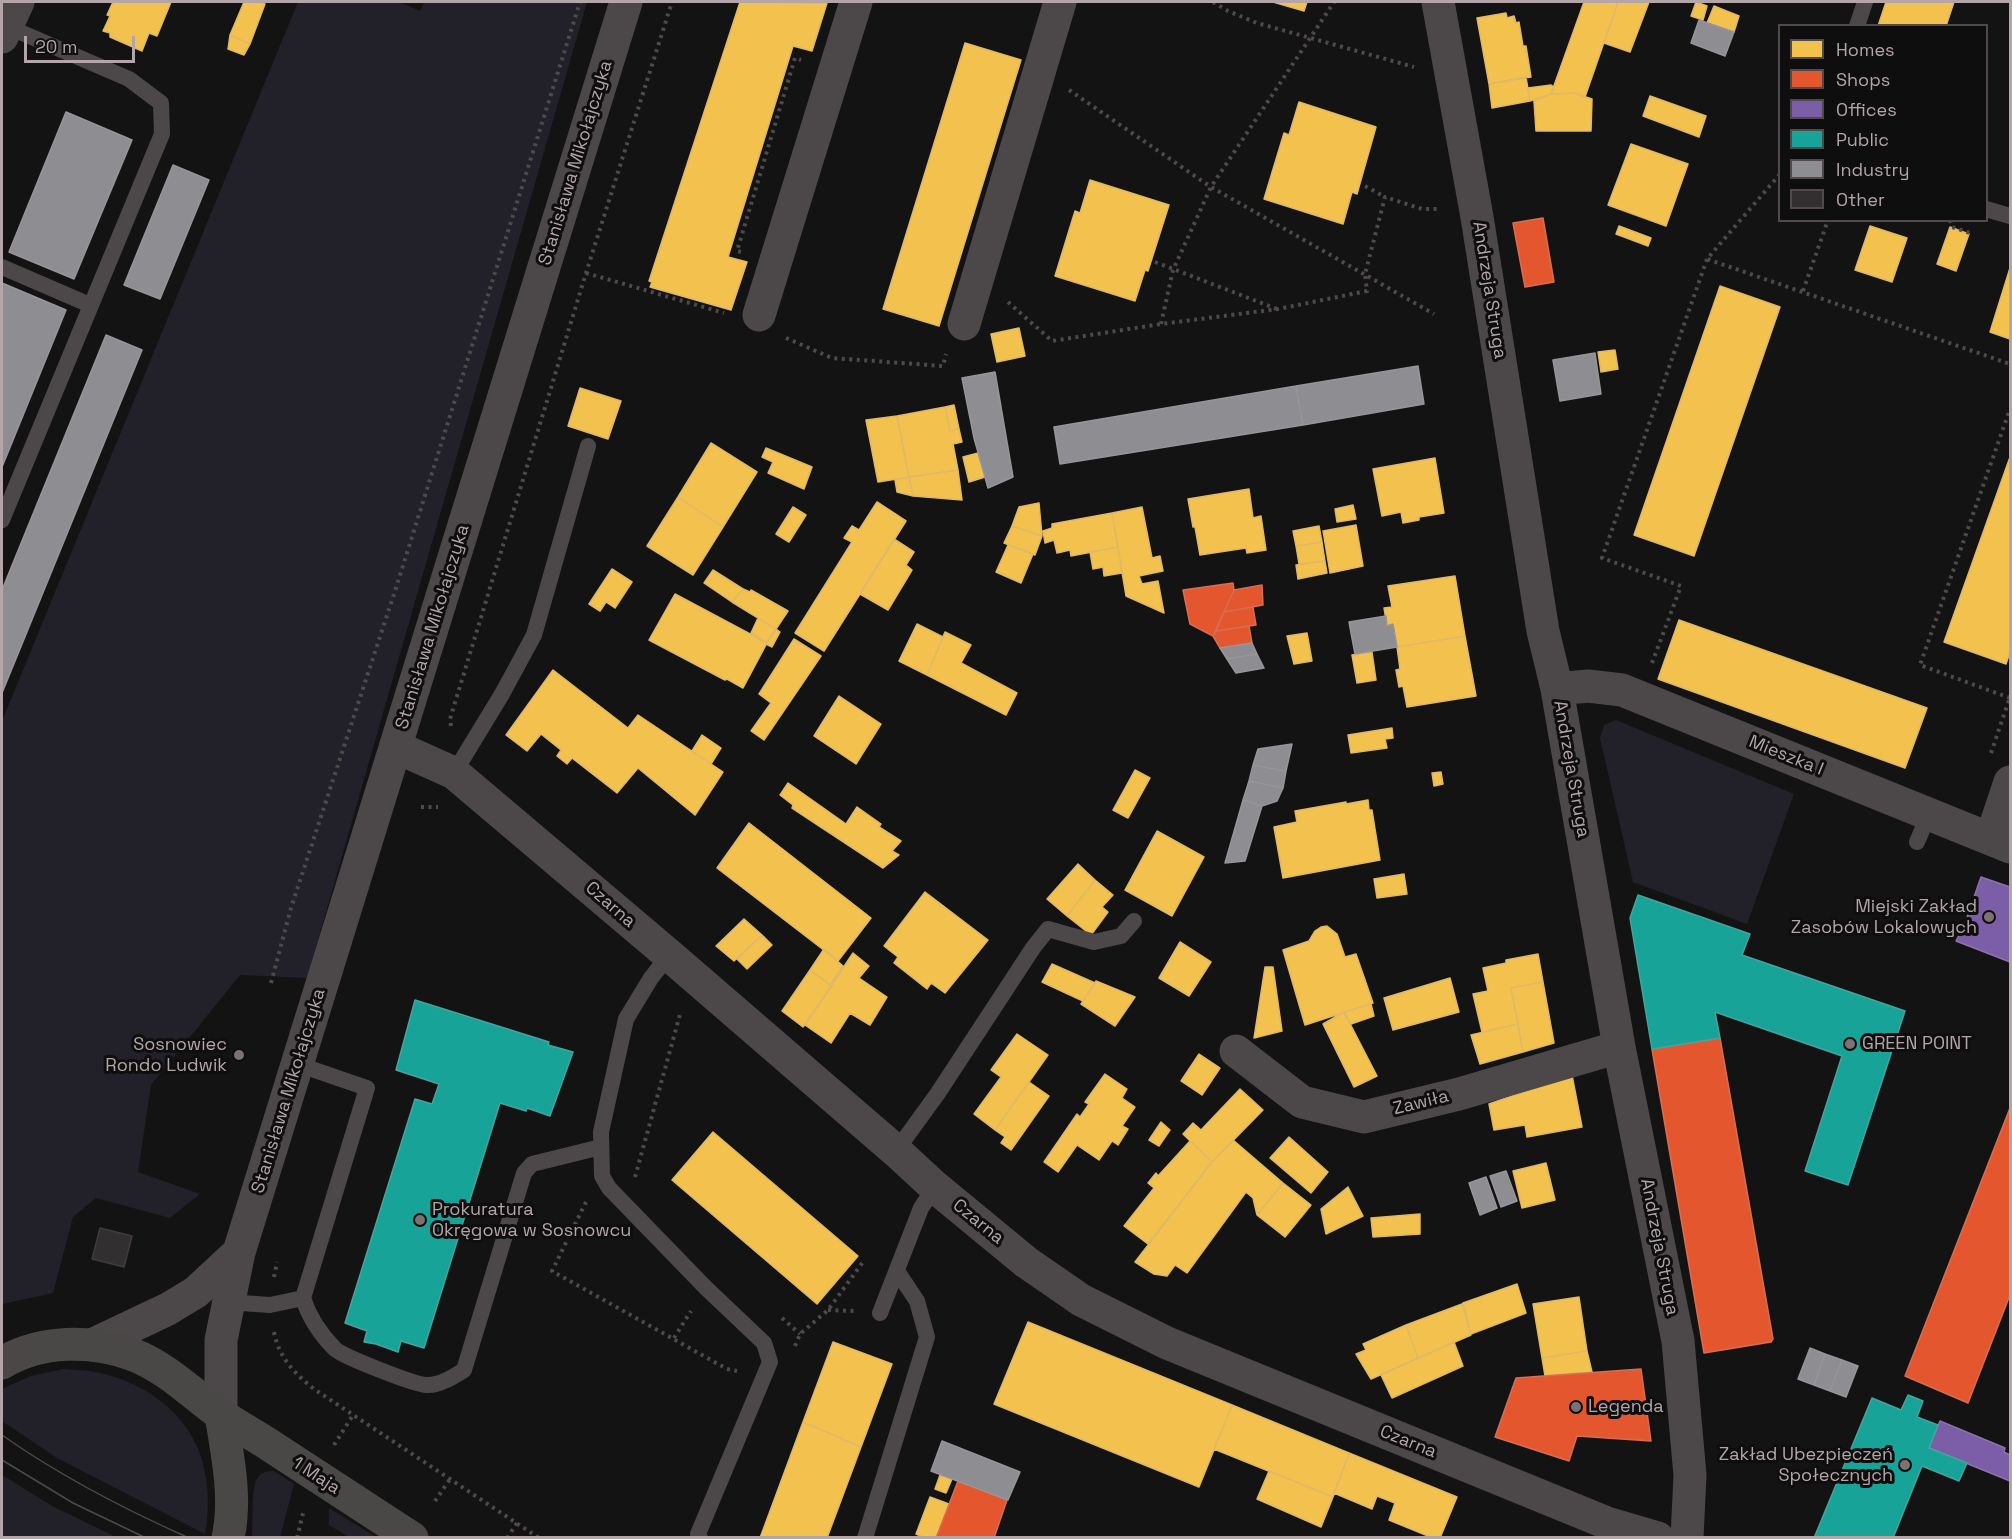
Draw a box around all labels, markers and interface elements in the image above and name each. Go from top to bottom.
scale bar [27,24,138,62]
legend [1778,24,1988,222]
text: 20 m [35,35,78,58]
text: Homes [1836,38,1895,61]
street label: Stanisława Mikołajczyka [535,58,617,268]
text: Shops [1836,68,1890,91]
text: Offices [1836,98,1897,121]
text: Public [1836,128,1889,151]
text: Industry [1836,158,1909,181]
text: Other [1836,188,1885,211]
street label: Andrzeja Struga [1467,220,1511,360]
street label: Stanisława Mikołajczyka [392,522,474,732]
street label: Andrzeja Struga [1548,699,1594,839]
street label: Mieszka I [1746,731,1826,781]
street label: Czarna [580,877,640,933]
place label: Miejski Zakład Zasobów Lokalowych [1791,896,1977,938]
marker: Miejski Zakład Zasobów Lokalowych [1982,910,1996,924]
street label: Stanisława Mikołajczyka [248,986,330,1196]
place label: GREEN POINT [1862,1033,1972,1055]
place label: Sosnowiec Rondo Ludwik [105,1034,227,1076]
marker: GREEN POINT [1843,1037,1857,1051]
marker: Sosnowiec Rondo Ludwik [232,1048,246,1062]
street label: Zawiła [1391,1086,1451,1120]
street label: Andrzeja Struga [1635,1177,1683,1317]
street label: Czarna [948,1195,1008,1249]
place label: Prokuratura Okręgowa w Sosnowcu [432,1199,631,1242]
marker: Prokuratura Okręgowa w Sosnowcu [413,1213,427,1227]
place label: Legenda [1588,1396,1664,1418]
marker: Legenda [1569,1400,1583,1414]
street label: Czarna [1376,1421,1440,1463]
place label: Zakład Ubezpieczeń Społecznych [1719,1444,1893,1486]
street label: 1 Maja [288,1453,344,1499]
marker: Zakład Ubezpieczeń Społecznych [1898,1458,1912,1472]

